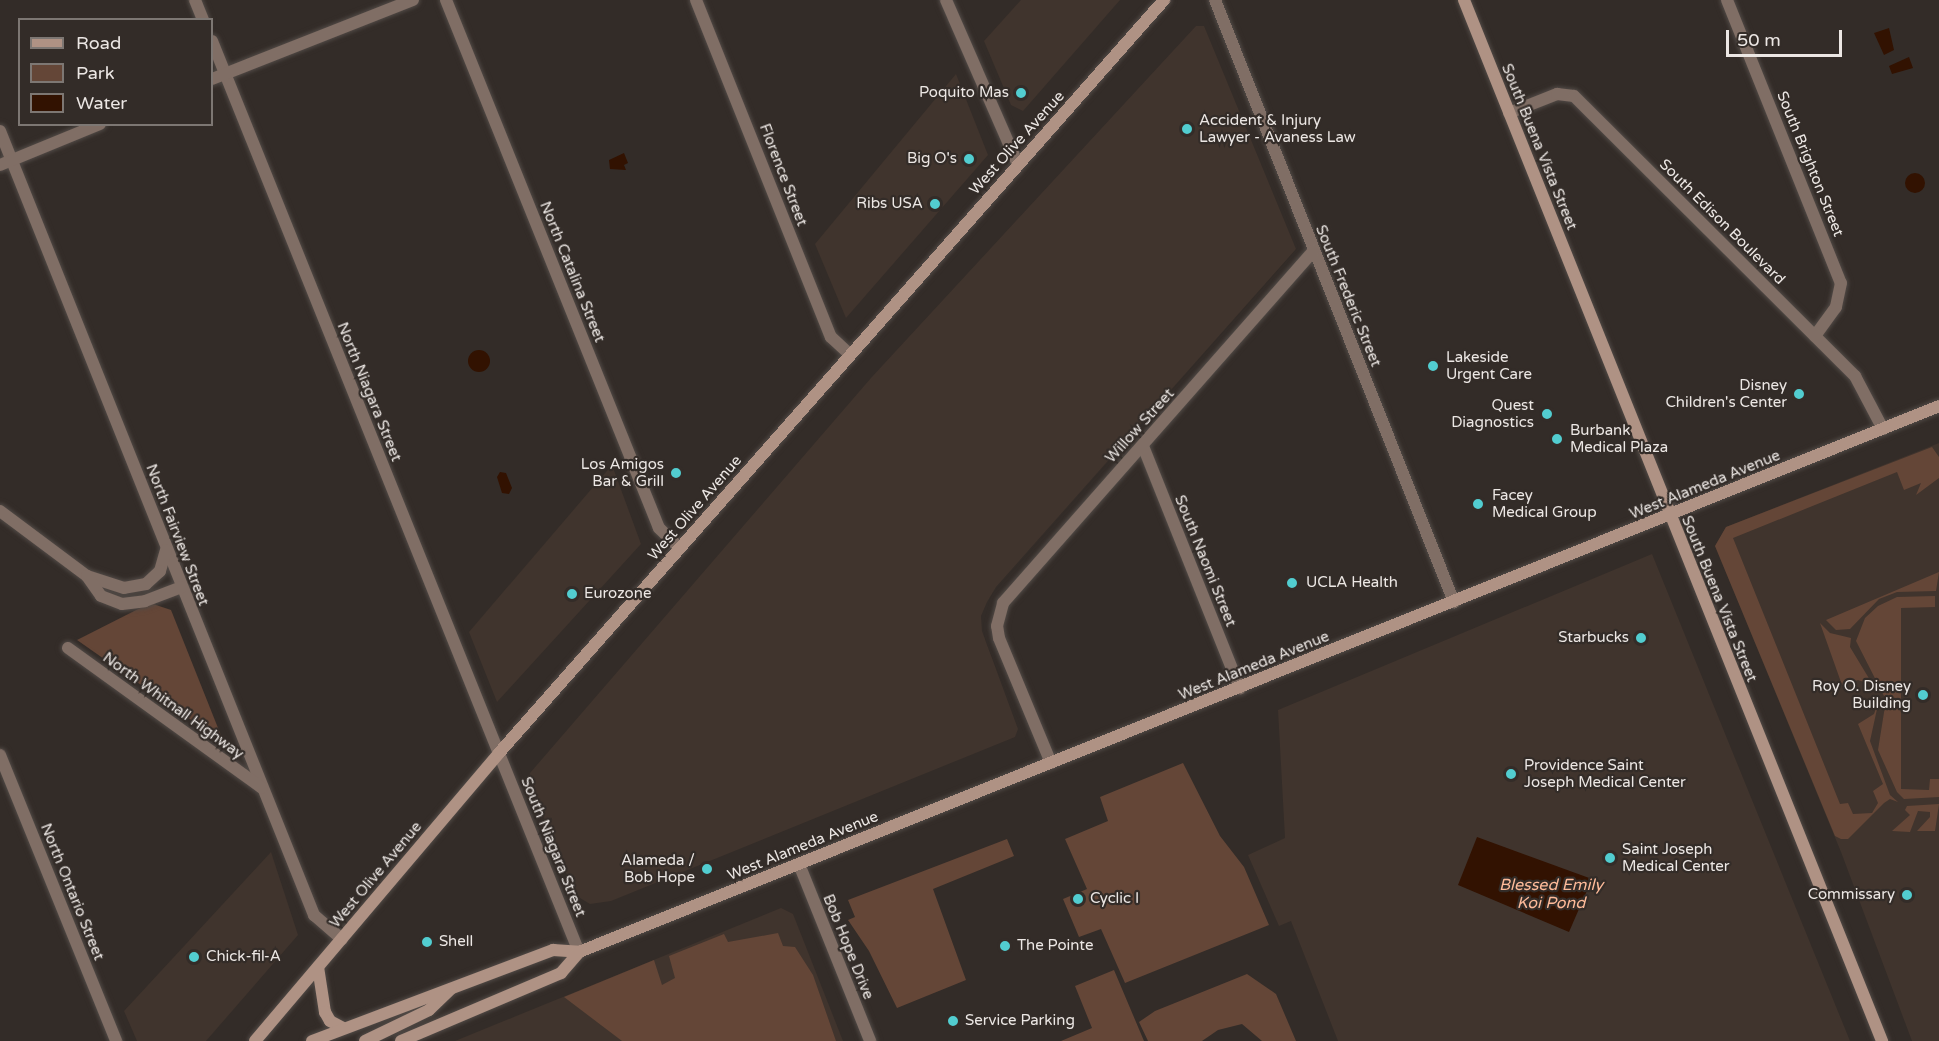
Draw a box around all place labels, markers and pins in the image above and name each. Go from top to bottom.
place label: Poquito Mas [919,84,1009,102]
marker: Poquito Mas [1014,86,1028,100]
place label: Accident & Injury Lawyer - Avaness Law [1199,111,1356,146]
marker: Accident & Injury Lawyer - Avaness Law [1180,122,1194,136]
place label: Big O's [907,150,957,168]
marker: Big O's [962,152,976,166]
place label: Ribs USA [856,195,923,213]
marker: Ribs USA [928,197,942,211]
place label: Lakeside Urgent Care [1446,348,1532,383]
marker: Lakeside Urgent Care [1424,357,1442,375]
place label: Disney Children's Center [1665,376,1787,411]
marker: Disney Children's Center [1792,387,1806,401]
place label: Quest Diagnostics [1451,396,1534,431]
marker: Quest Diagnostics [1538,405,1556,423]
place label: Burbank Medical Plaza [1570,421,1668,456]
marker: Burbank Medical Plaza [1548,430,1566,448]
place label: Los Amigos Bar & Grill [581,455,664,490]
marker: Los Amigos Bar & Grill [669,466,683,480]
place label: Facey Medical Group [1492,486,1597,521]
marker: Facey Medical Group [1469,495,1487,513]
marker: UCLA Health [1283,574,1301,592]
place label: UCLA Health [1306,574,1398,592]
place label: Eurozone [584,585,651,603]
marker: Eurozone [565,587,579,601]
place label: Starbucks [1558,629,1629,647]
marker: Starbucks [1634,631,1648,645]
place label: Roy O. Disney Building [1812,677,1911,712]
marker: Roy O. Disney Building [1916,688,1930,702]
place label: Providence Saint Joseph Medical Center [1524,756,1686,791]
marker: Providence Saint Joseph Medical Center [1502,765,1520,783]
place label: Saint Joseph Medical Center [1622,840,1730,875]
place label: Alameda / Bob Hope [621,851,695,886]
marker: Saint Joseph Medical Center [1603,851,1617,865]
marker: Alameda / Bob Hope [700,862,714,876]
place label: Commissary [1808,886,1895,904]
marker: Commissary [1900,888,1914,902]
place label: Cyclic I [1090,890,1139,908]
marker: Cyclic I [1071,892,1085,906]
place label: Shell [439,933,473,951]
marker: Shell [420,935,434,949]
place label: The Pointe [1017,937,1093,955]
marker: The Pointe [998,939,1012,953]
place label: Chick-fil-A [206,948,281,966]
marker: Chick-fil-A [187,950,201,964]
place label: Service Parking [965,1012,1075,1030]
marker: Service Parking [946,1014,960,1028]

